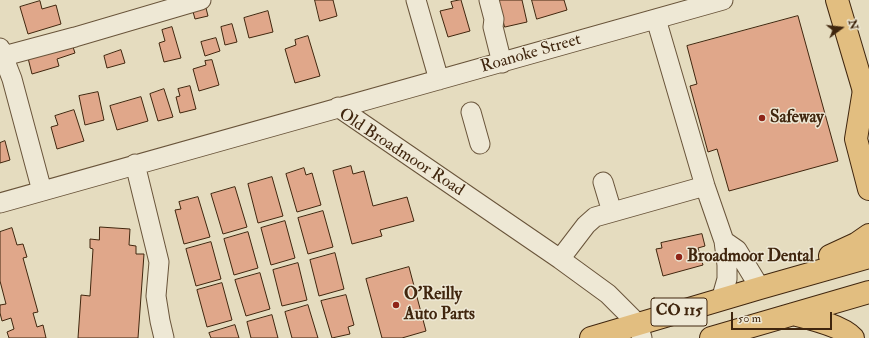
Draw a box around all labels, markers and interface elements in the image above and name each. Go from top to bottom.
north arrow [821,8,861,48]
text: N [846,18,861,31]
street label: Roanoke Street [478,30,584,78]
street label: Old Broadmoor Road [334,105,468,201]
place label: Safeway [770,108,824,128]
marker: Safeway [757,113,767,123]
place label: Broadmoor Dental [687,247,814,267]
marker: Broadmoor Dental [674,252,684,262]
place label: O'Reilly Auto Parts [404,285,475,325]
road number: CO 115 [651,298,707,326]
marker: O'Reilly Auto Parts [391,300,401,310]
scale bar [733,304,834,330]
text: 50 m [738,311,761,326]

